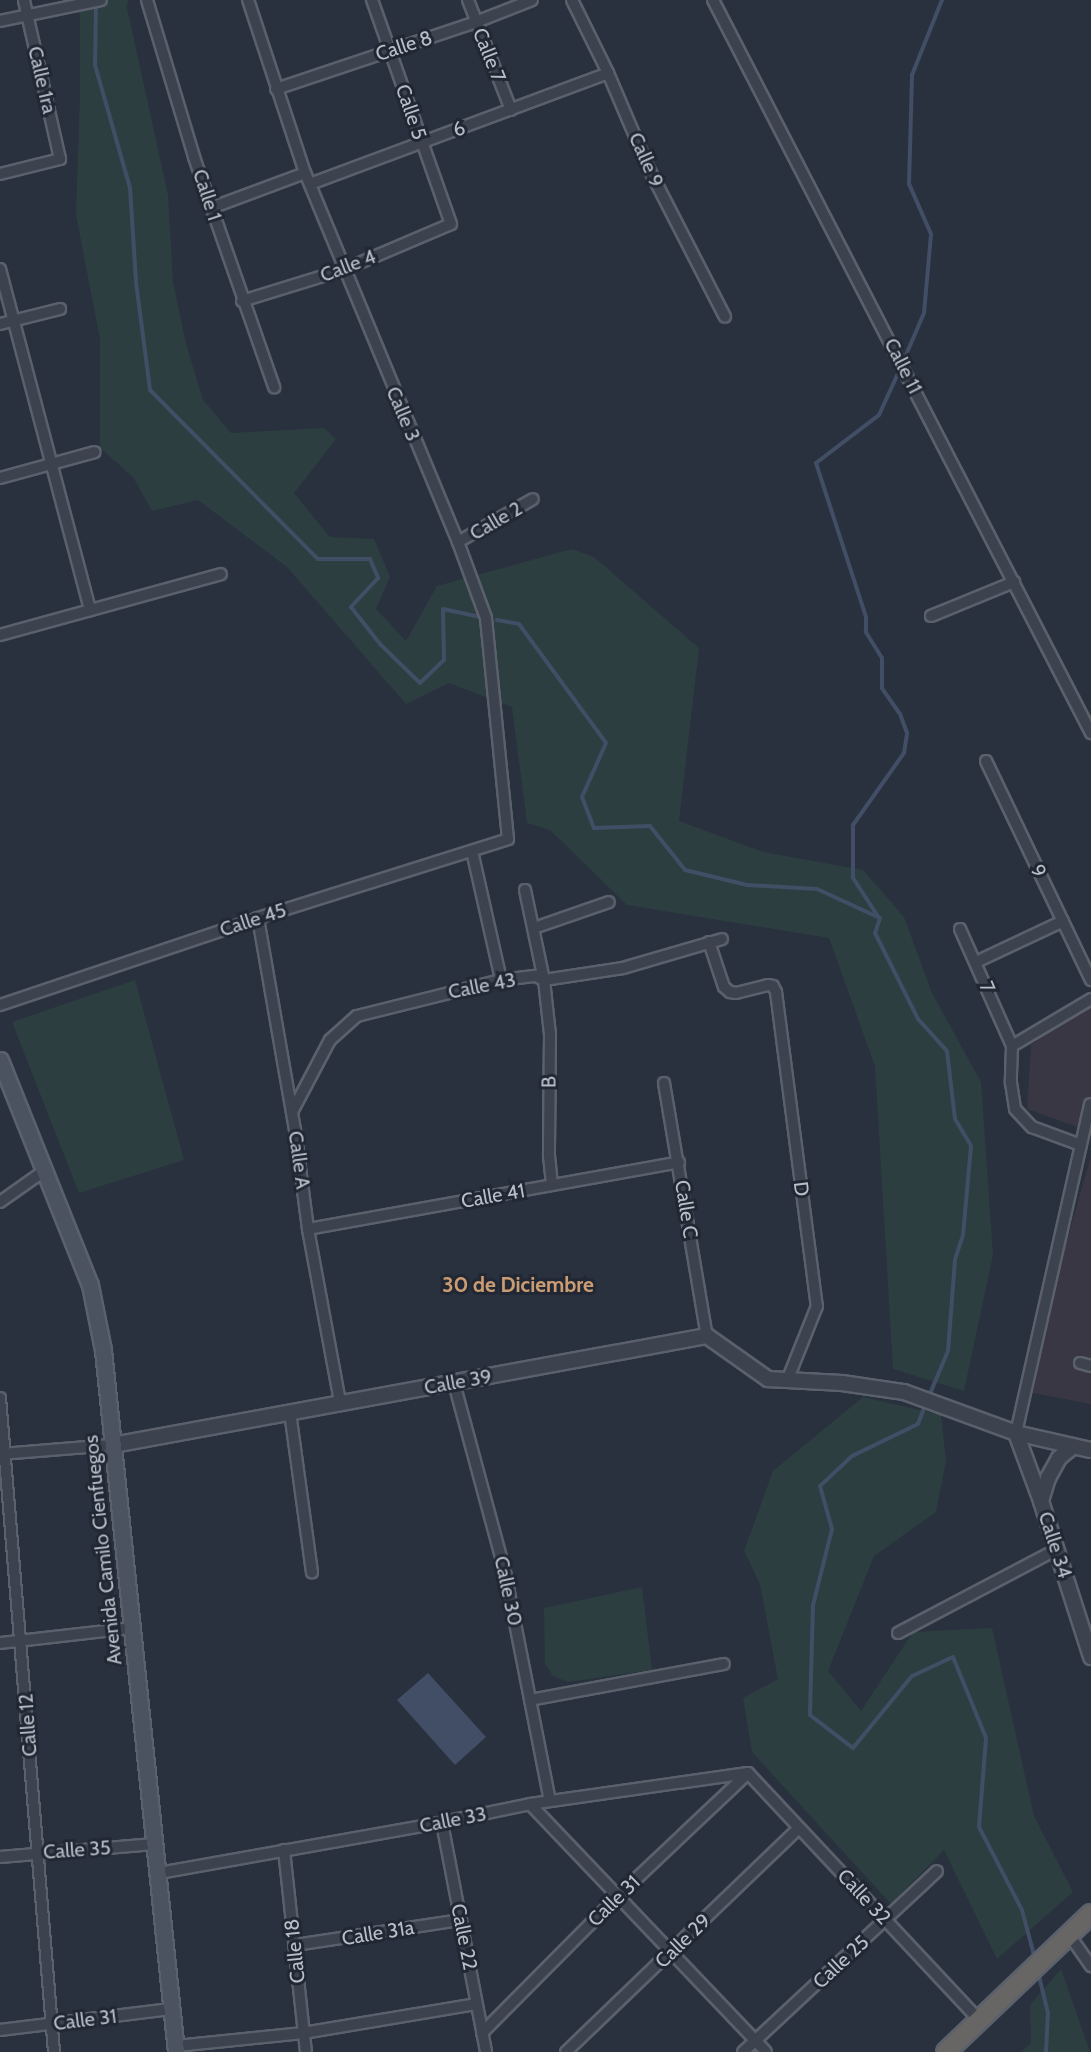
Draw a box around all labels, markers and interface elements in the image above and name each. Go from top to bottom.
street label: Calle 7 [467,25,511,85]
street label: Calle 8 [373,26,435,66]
street label: Calle 1ra [23,44,61,116]
street label: Calle 5 [390,81,432,143]
street label: 6 [449,116,469,142]
street label: Calle 9 [623,129,669,191]
street label: Calle 1 [187,166,227,224]
street label: Calle 4 [317,244,379,288]
street label: Calle 11 [879,334,927,398]
street label: Calle 3 [381,383,425,445]
street label: Calle 2 [466,496,526,546]
street label: 9 [1025,861,1051,881]
street label: Calle 45 [217,898,289,942]
street label: Calle 43 [446,968,518,1004]
street label: 7 [974,978,1000,996]
street label: B [537,1076,561,1088]
street label: Calle A [283,1129,315,1191]
street label: Calle C [670,1178,702,1240]
street label: Calle 41 [459,1179,527,1213]
street label: D [788,1180,814,1198]
district label: 30 de Diciembre [442,1272,594,1298]
street label: Calle 39 [422,1364,494,1400]
street label: Avenida Camilo Cienfuegos [79,1434,127,1666]
street label: Calle 34 [1033,1509,1077,1581]
street label: Calle 30 [489,1554,527,1628]
street label: Calle 12 [14,1693,42,1757]
street label: Calle 33 [418,1802,488,1838]
street label: Calle 35 [42,1836,112,1864]
street label: Calle 32 [832,1864,896,1930]
street label: Calle 31 [583,1870,645,1932]
street label: Calle 22 [446,1902,482,1972]
street label: Calle 29 [650,1909,716,1973]
street label: Calle 31a [340,1915,416,1951]
street label: Calle 18 [280,1918,310,1984]
street label: Calle 25 [808,1930,874,1994]
street label: Calle 31 [52,2004,118,2036]

